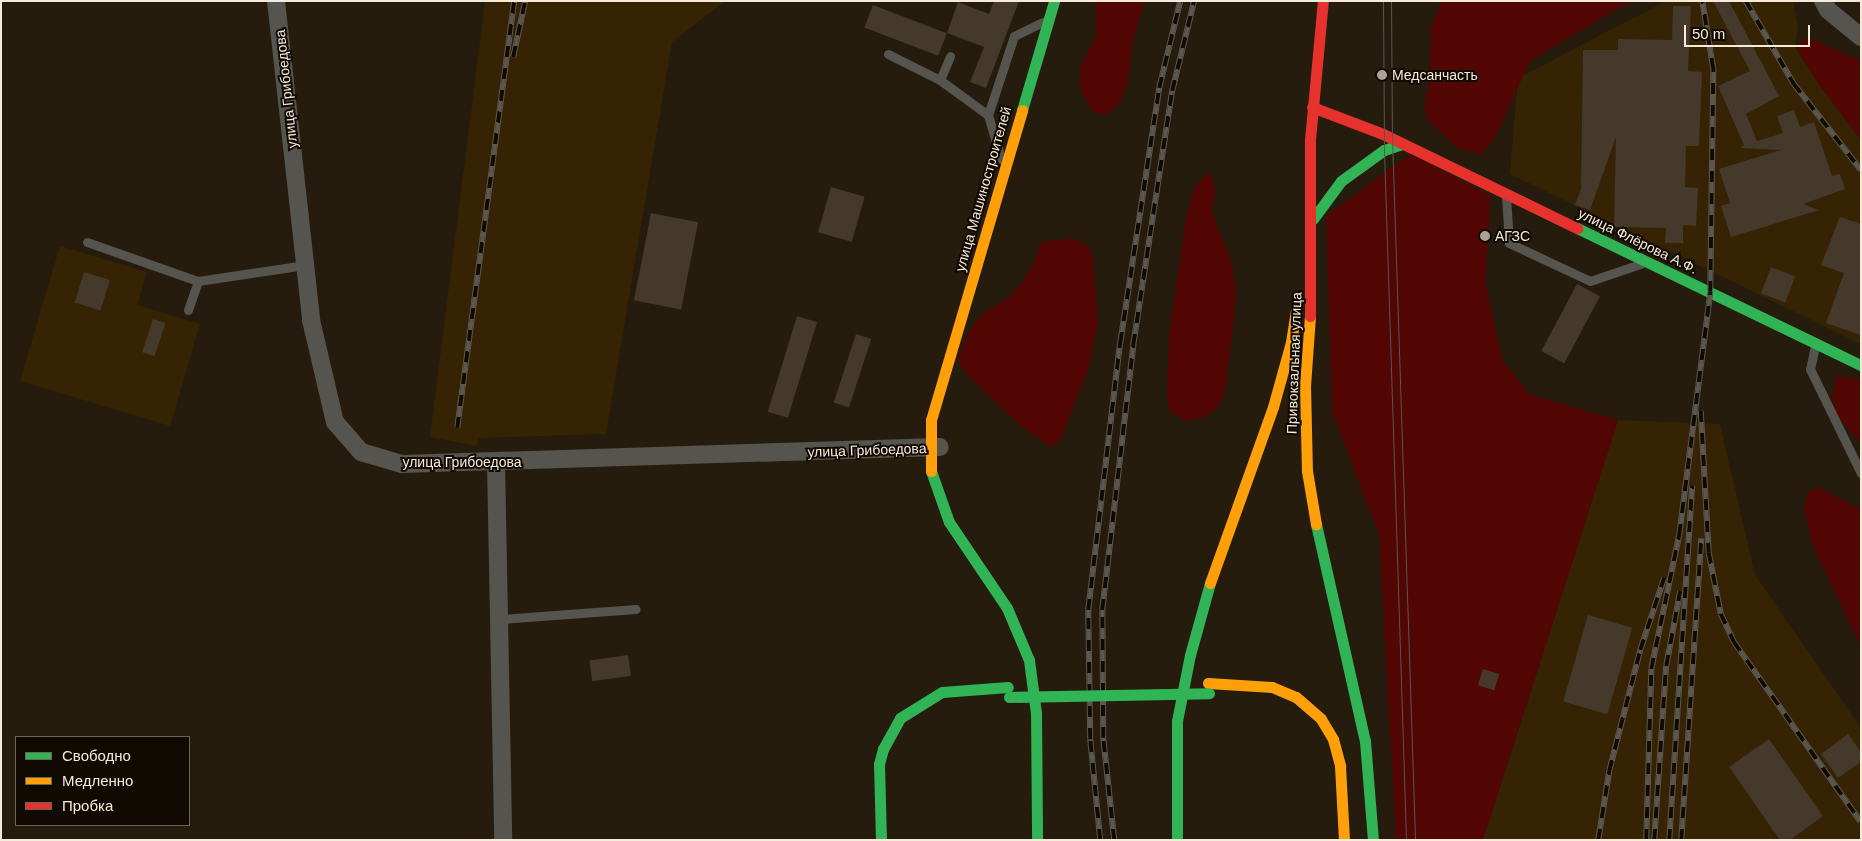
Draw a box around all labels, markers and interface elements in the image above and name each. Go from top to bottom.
scale bar [1687,15,1813,47]
text: 50 m [1692,25,1725,42]
street label: улица Грибоедова [271,29,301,149]
place label: Медсанчасть [1392,67,1478,83]
marker: Медсанчасть [1376,69,1388,81]
street label: улица Машиностроителей [951,105,1015,273]
street label: улица Флёрова А.Ф. [1576,205,1700,277]
place label: АГЗС [1495,228,1530,244]
marker: АГЗС [1479,230,1491,242]
street label: Привокзальная улица [1283,292,1305,434]
street label: улица Грибоедова [807,440,927,460]
street label: улица Грибоедова [402,454,522,470]
legend [15,736,190,826]
text: Свободно [62,747,131,764]
text: Медленно [62,772,133,789]
text: Пробка [62,797,113,814]

